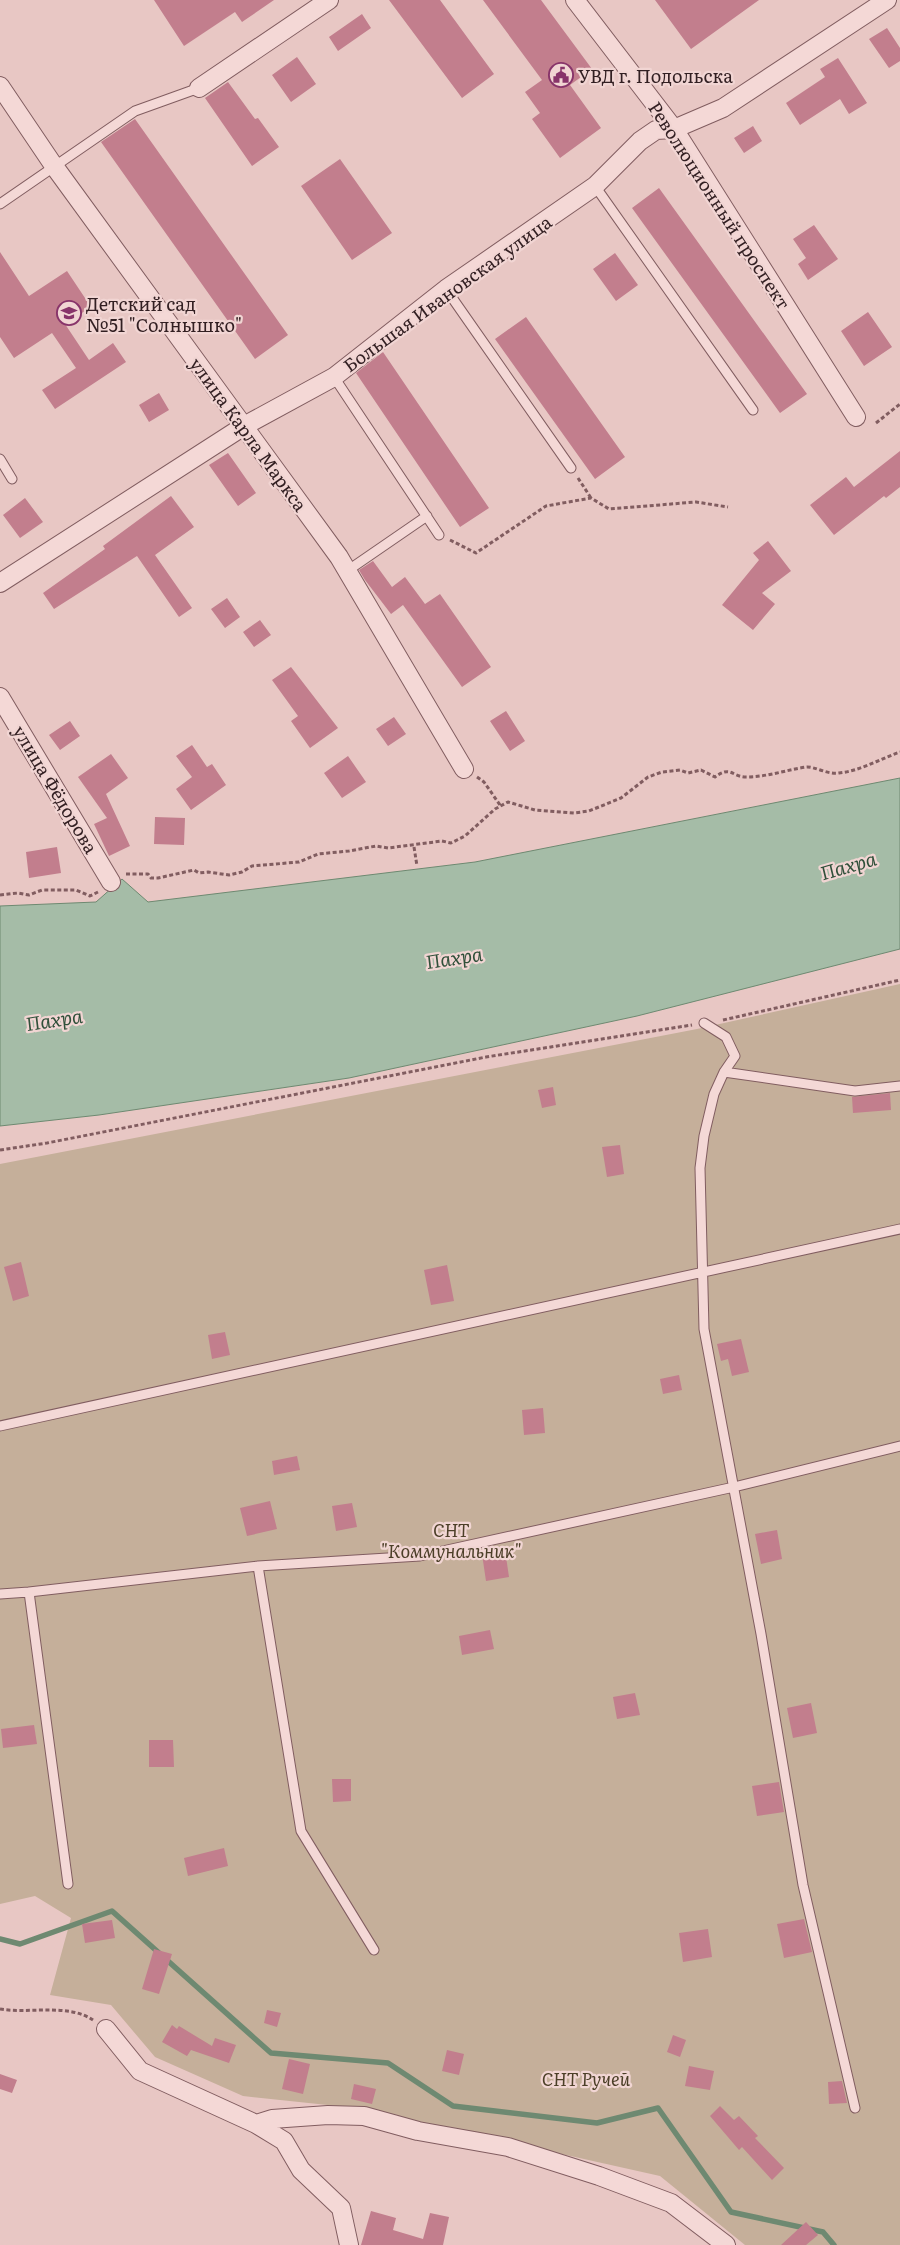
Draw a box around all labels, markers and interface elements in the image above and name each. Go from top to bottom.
public building icon: УВД г. Подольска [548,62,574,88]
place label: УВД г. Подольска [578,62,733,89]
street label: Революционный проспект [643,96,797,314]
street label: Большая Ивановская улица [337,208,557,378]
place label: Детский сад №51 "Солнышко" [86,290,242,338]
school or university icon: Детский сад №51 "Солнышко" [56,300,82,326]
street label: улица Карла Маркса [184,351,314,517]
street label: улица Фёдорова [7,720,105,859]
water label: Пахра [817,844,879,886]
water label: Пахра [424,939,485,975]
water label: Пахра [24,1001,85,1037]
park label: СНТ "Коммунальник" [381,1516,521,1564]
park label: СНТ Ручей [542,2065,631,2092]

